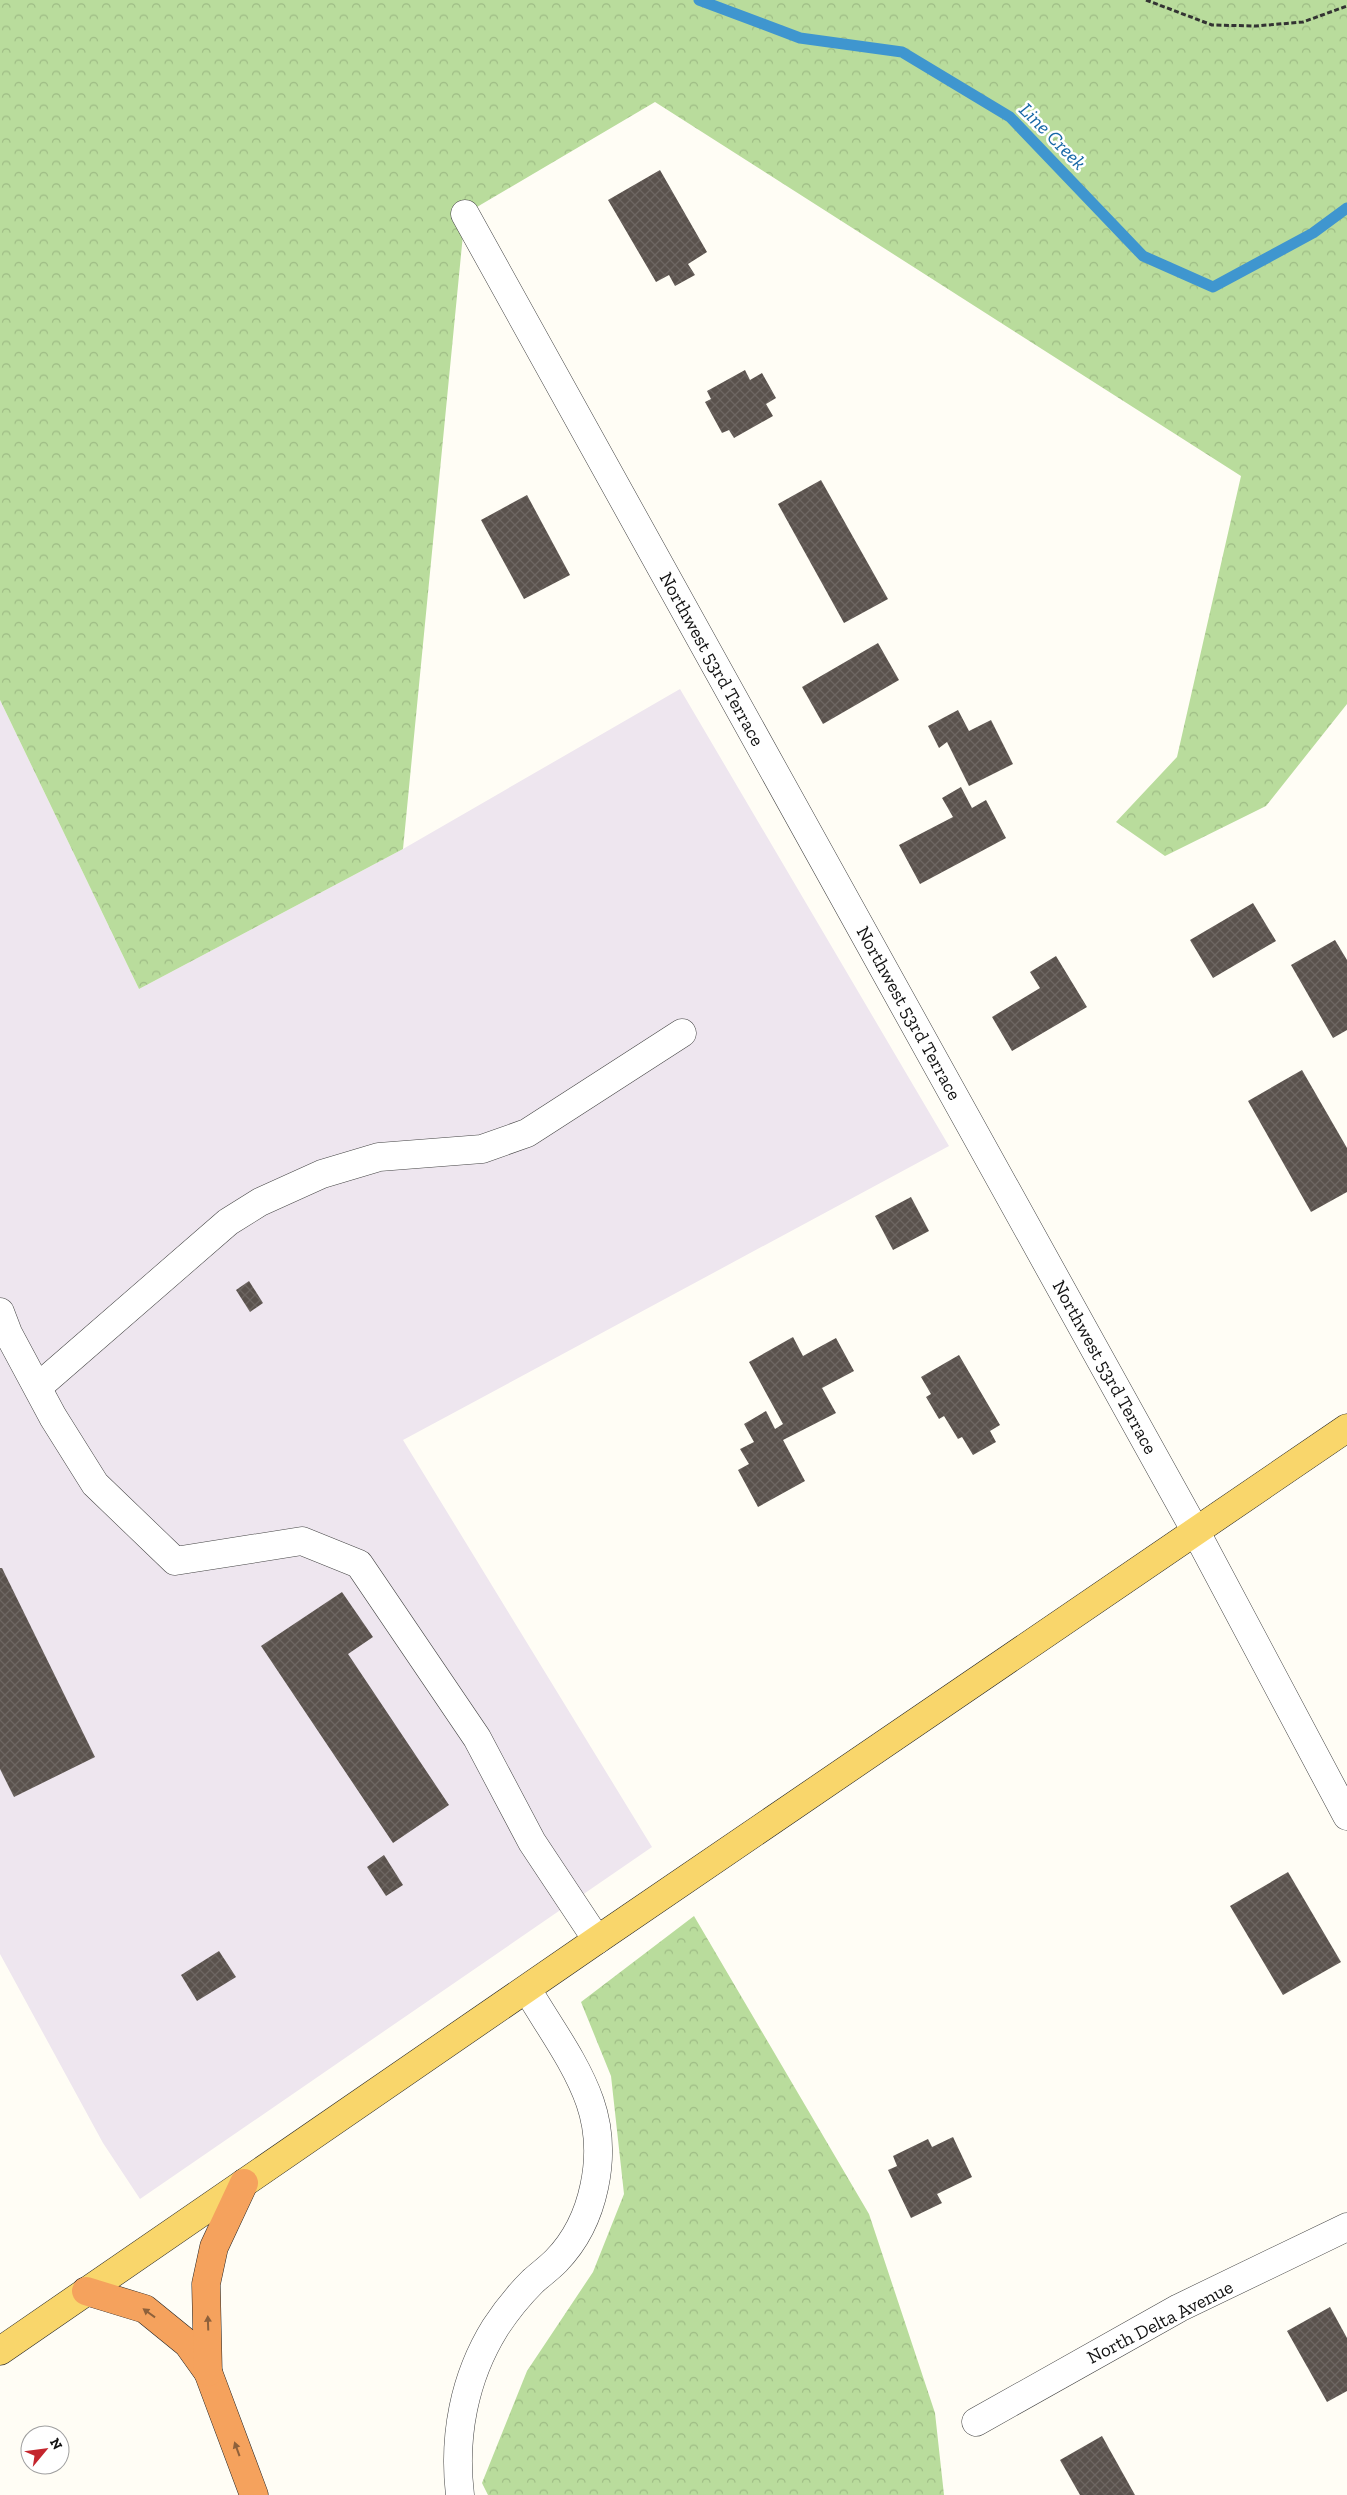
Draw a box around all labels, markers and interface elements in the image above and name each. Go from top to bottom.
water label: Line Creek [1014,97,1092,175]
street label: Northwest 53rd Terrace [655,568,769,750]
street label: Northwest 53rd Terrace [852,922,966,1104]
street label: Northwest 53rd Terrace [1048,1276,1162,1458]
street label: North Delta Avenue [1083,2275,1237,2369]
one-way arrow [142,2308,156,2318]
one-way arrow [204,2315,212,2331]
north arrow [20,2425,70,2475]
text: N [46,2435,66,2453]
one-way arrow [233,2441,241,2456]

